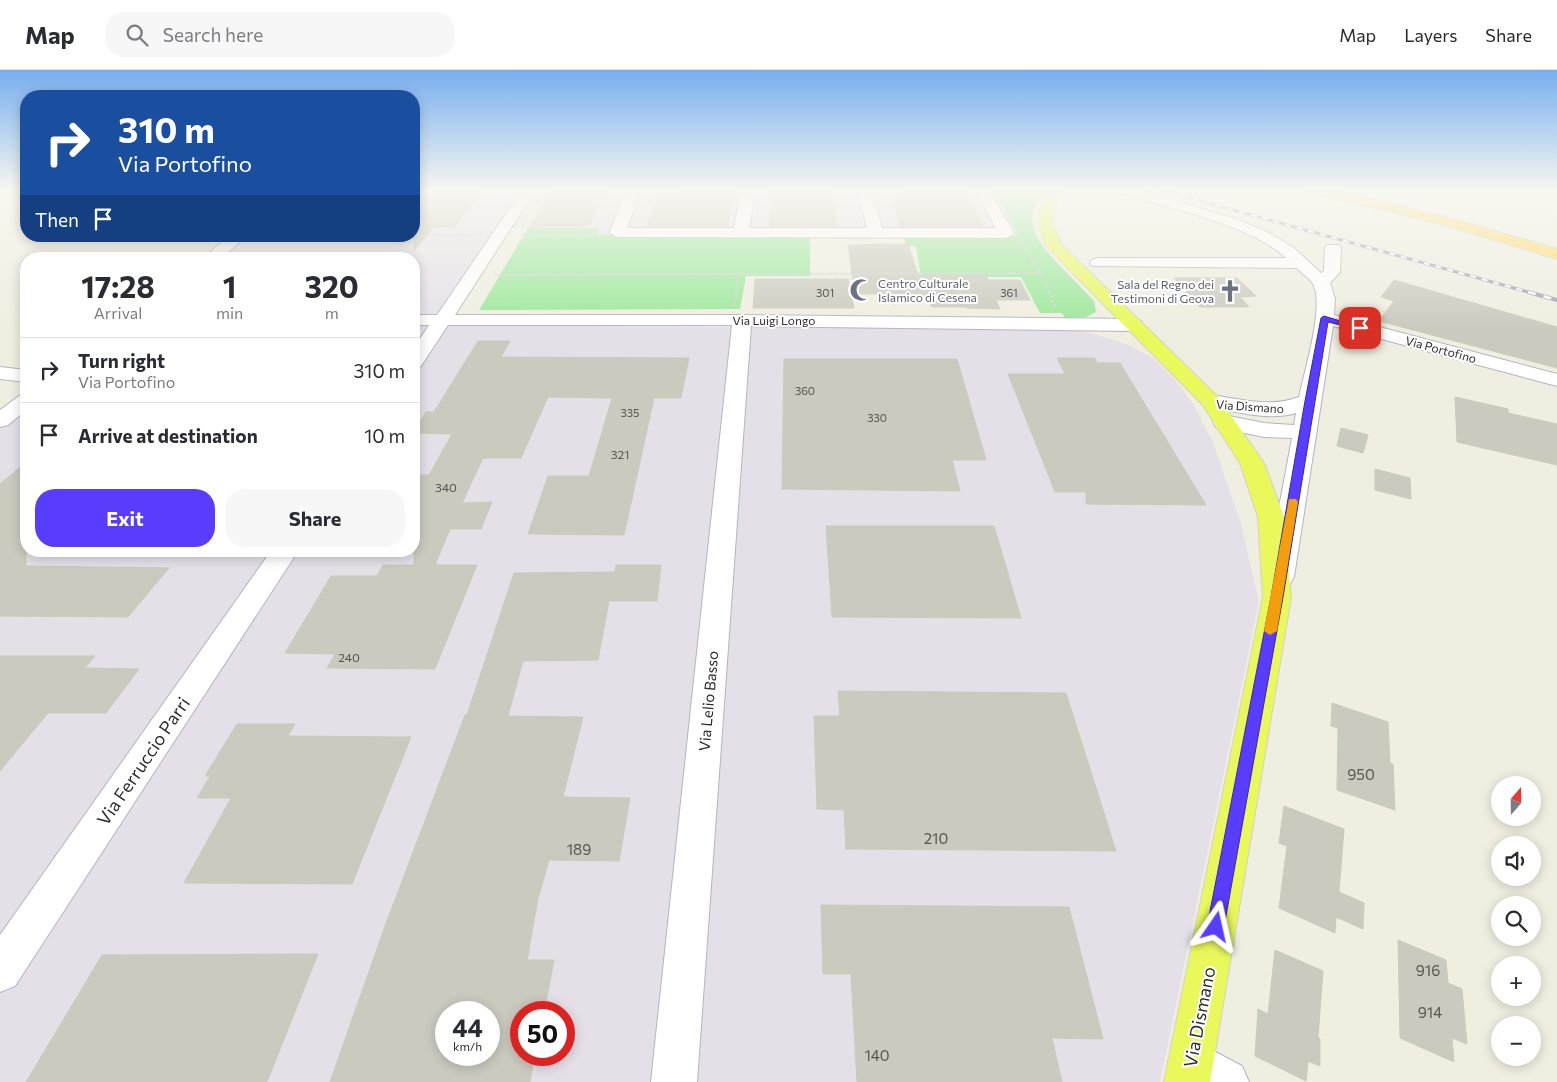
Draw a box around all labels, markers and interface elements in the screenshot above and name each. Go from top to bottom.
search box [105,12,455,57]
text: Map [25,20,75,49]
icon: search [123,21,151,49]
text: Search here [163,23,263,46]
text: Map [1339,24,1376,46]
text: Layers [1404,24,1457,46]
text: Share [1485,24,1532,46]
text: 310 m [118,107,215,150]
icon: right [35,110,100,175]
text: Via Portofino [118,150,252,177]
icon: arrive [89,205,117,233]
text: Then [35,208,79,231]
text: 17:28 [81,267,155,304]
text: 1 [223,267,236,304]
text: 320 [305,267,359,304]
place label: Centro Culturale Islamico di Cesena [878,276,977,304]
mosque icon: Centro Culturale Islamico di Cesena [848,277,874,303]
place label: Sala del Regno dei Testimoni di Geova [1111,277,1214,305]
church icon: Sala del Regno dei Testimoni di Geova [1217,278,1243,304]
house number: 301 [816,286,834,299]
house number: 361 [1000,286,1018,299]
text: Arrival [94,303,142,322]
text: min [216,303,243,322]
text: m [325,303,339,322]
pin [1339,307,1381,349]
street label: Via Luigi Longo [733,313,815,327]
icon: arrive [1346,314,1374,342]
street label: Via Portofino [1404,333,1478,365]
text: Turn right [78,349,165,372]
icon: right [35,356,63,384]
text: 310 m [353,359,405,382]
text: Via Portofino [78,372,175,391]
house number: 360 [795,384,815,397]
street label: Via Dismano [1216,397,1284,415]
house number: 335 [621,406,639,419]
house number: 330 [867,411,887,424]
icon: arrive [35,421,63,449]
text: Arrive at destination [78,424,258,447]
text: 10 m [364,424,405,447]
house number: 321 [611,447,629,461]
house number: 340 [435,480,457,494]
button: Exit [35,489,215,547]
button: Share [225,489,405,547]
house number: 240 [338,650,360,664]
street label: Via Lelio Basso [695,650,721,752]
street label: Via Ferruccio Parri [92,693,194,829]
house number: 950 [1347,765,1375,783]
north arrow [1491,776,1541,826]
map controls [1491,776,1541,1066]
house number: 210 [924,829,948,847]
button: sound [1491,836,1541,886]
house number: 189 [567,840,591,858]
button: search [1491,896,1541,946]
position arrow [1189,900,1241,952]
button: + [1491,956,1541,1006]
house number: 916 [1416,961,1440,979]
street label: Via Dismano [1178,965,1220,1069]
speed limit sign: 50 [510,1001,575,1066]
house number: 914 [1418,1003,1442,1021]
text: 44 [452,1012,483,1042]
button: − [1491,1016,1541,1066]
text: km/h [453,1039,482,1053]
house number: 140 [864,1046,890,1064]

